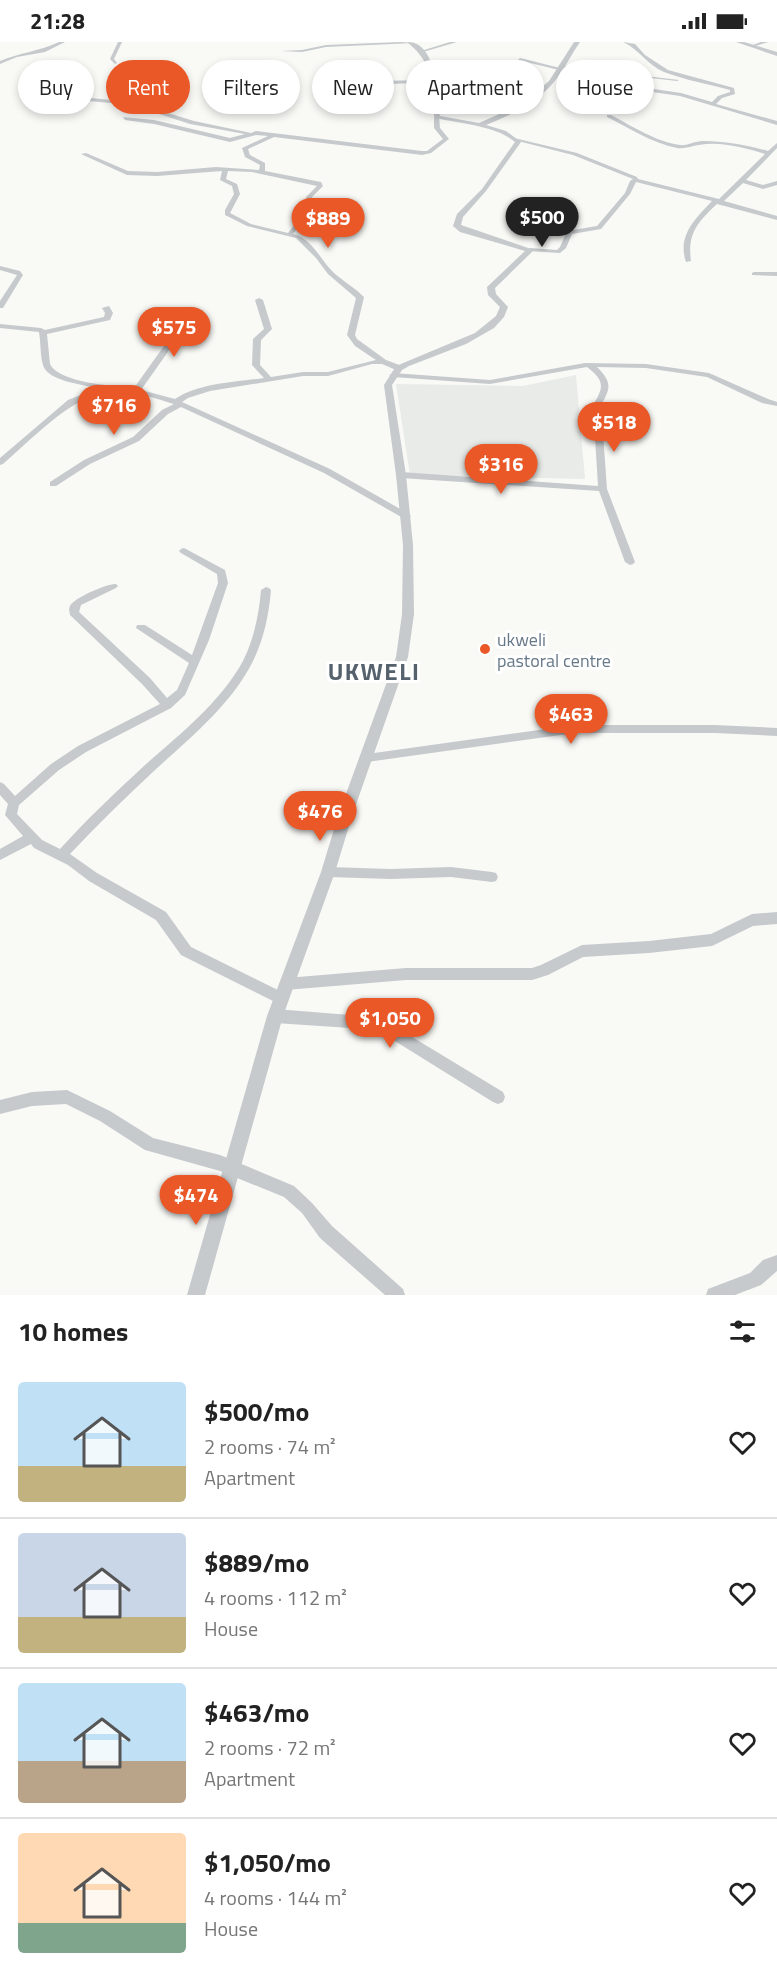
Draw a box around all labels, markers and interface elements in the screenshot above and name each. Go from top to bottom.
text: 21:28 [30,4,85,38]
chip: Buy [18,60,94,114]
chip: Rent [106,60,190,114]
chip: Filters [202,60,300,114]
chip: New [312,60,394,114]
chip: Apartment [406,60,544,114]
chip: House [556,60,654,114]
pin: $500 [506,197,578,248]
pin: $889 [292,198,364,249]
text: $500 [520,201,564,232]
text: $889 [306,202,350,233]
pin: $575 [138,307,210,358]
text: $575 [152,311,196,342]
pin: $716 [78,385,150,436]
text: $716 [92,389,136,420]
pin: $518 [578,402,650,453]
text: $518 [592,406,636,437]
pin: $316 [465,444,537,495]
text: $316 [479,448,523,479]
place label: ukweli pastoral centre [497,626,611,674]
marker: ukweli pastoral centre [478,642,492,656]
district label: UKWELI [328,653,420,689]
pin: $463 [535,694,607,745]
text: $463 [549,698,593,729]
pin: $476 [284,791,356,842]
text: $476 [298,795,342,826]
pin: $1,050 [341,998,439,1049]
text: $1,050 [359,1002,421,1033]
pin: $474 [160,1175,232,1226]
text: $474 [174,1179,218,1210]
text: 10 homes [18,1312,128,1351]
icon: filters [726,1315,759,1348]
text: $500/mo [204,1392,309,1431]
icon: home [66,1406,138,1478]
icon: heart [726,1426,759,1459]
text: 2 rooms · 74 m² [204,1431,336,1462]
text: Apartment [204,1462,295,1493]
text: $889/mo [204,1543,309,1582]
icon: home [66,1557,138,1629]
icon: heart [726,1577,759,1610]
text: 4 rooms · 112 m² [204,1582,347,1613]
text: House [204,1613,258,1644]
text: $463/mo [204,1693,309,1732]
icon: home [66,1707,138,1779]
icon: heart [726,1727,759,1760]
text: 2 rooms · 72 m² [204,1732,336,1763]
text: Apartment [204,1763,295,1794]
text: $1,050/mo [204,1843,331,1882]
icon: home [66,1857,138,1929]
icon: heart [726,1877,759,1910]
text: 4 rooms · 144 m² [204,1882,347,1913]
text: House [204,1913,258,1944]

